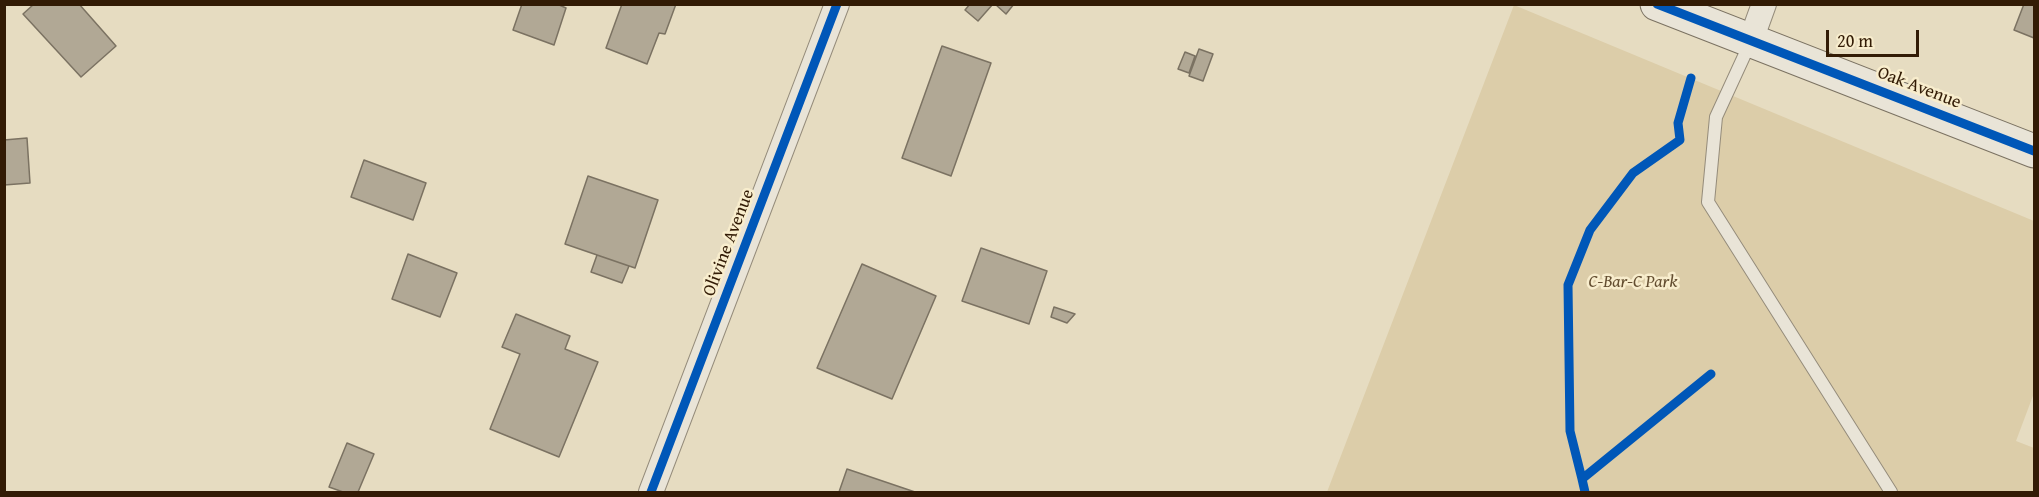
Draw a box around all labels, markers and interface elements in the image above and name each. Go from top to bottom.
scale bar [1829,18,1922,56]
text: 20 m [1837,27,1873,54]
street label: Oak Avenue [1874,62,1964,114]
street label: Olivine Avenue [699,186,759,300]
park label: C-Bar-C Park [1589,271,1677,293]

